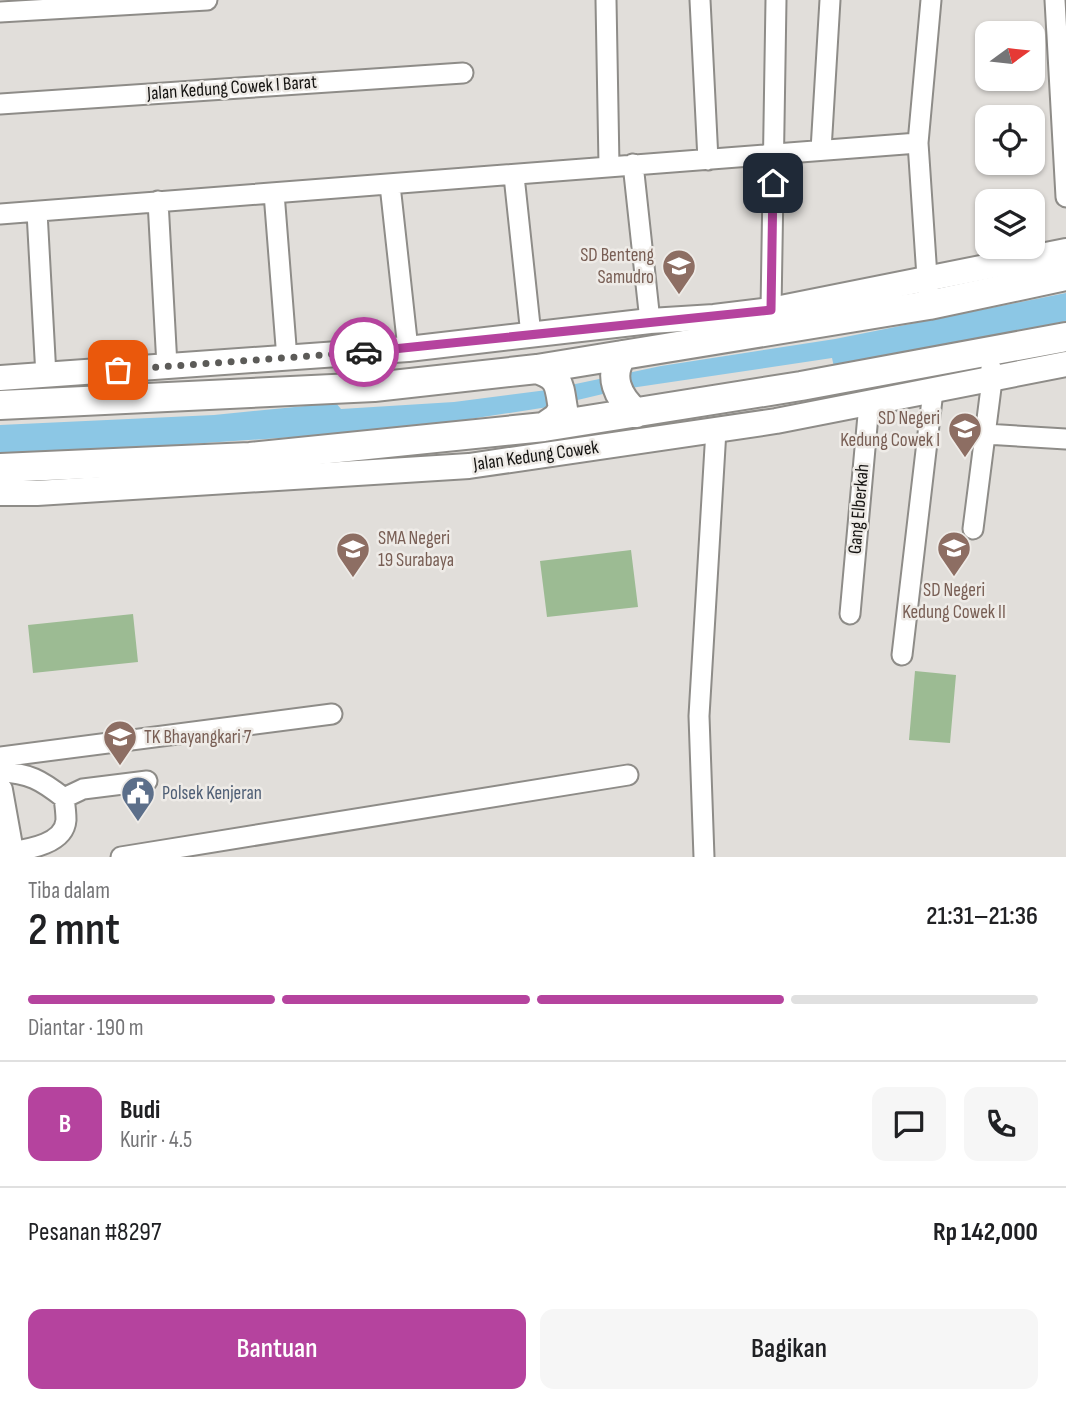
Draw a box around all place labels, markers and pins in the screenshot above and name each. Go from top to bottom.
pin [743,153,803,213]
place label: SD Benteng Samudro [580,244,654,289]
school or university icon: SD Benteng Samudro [660,247,698,296]
pin [88,340,148,400]
place label: SD Negeri Kedung Cowek I [840,407,940,452]
school or university icon: SD Negeri Kedung Cowek I [946,410,984,459]
place label: SMA Negeri 19 Surabaya [378,527,454,572]
school or university icon: SD Negeri Kedung Cowek II [935,529,973,578]
school or university icon: SMA Negeri 19 Surabaya [334,530,372,579]
place label: SD Negeri Kedung Cowek II [902,579,1006,624]
school or university icon: TK Bhayangkari 7 [101,718,139,767]
place label: TK Bhayangkari 7 [144,726,252,749]
public building icon: Polsek Kenjeran [119,774,157,823]
place label: Polsek Kenjeran [162,782,262,805]

